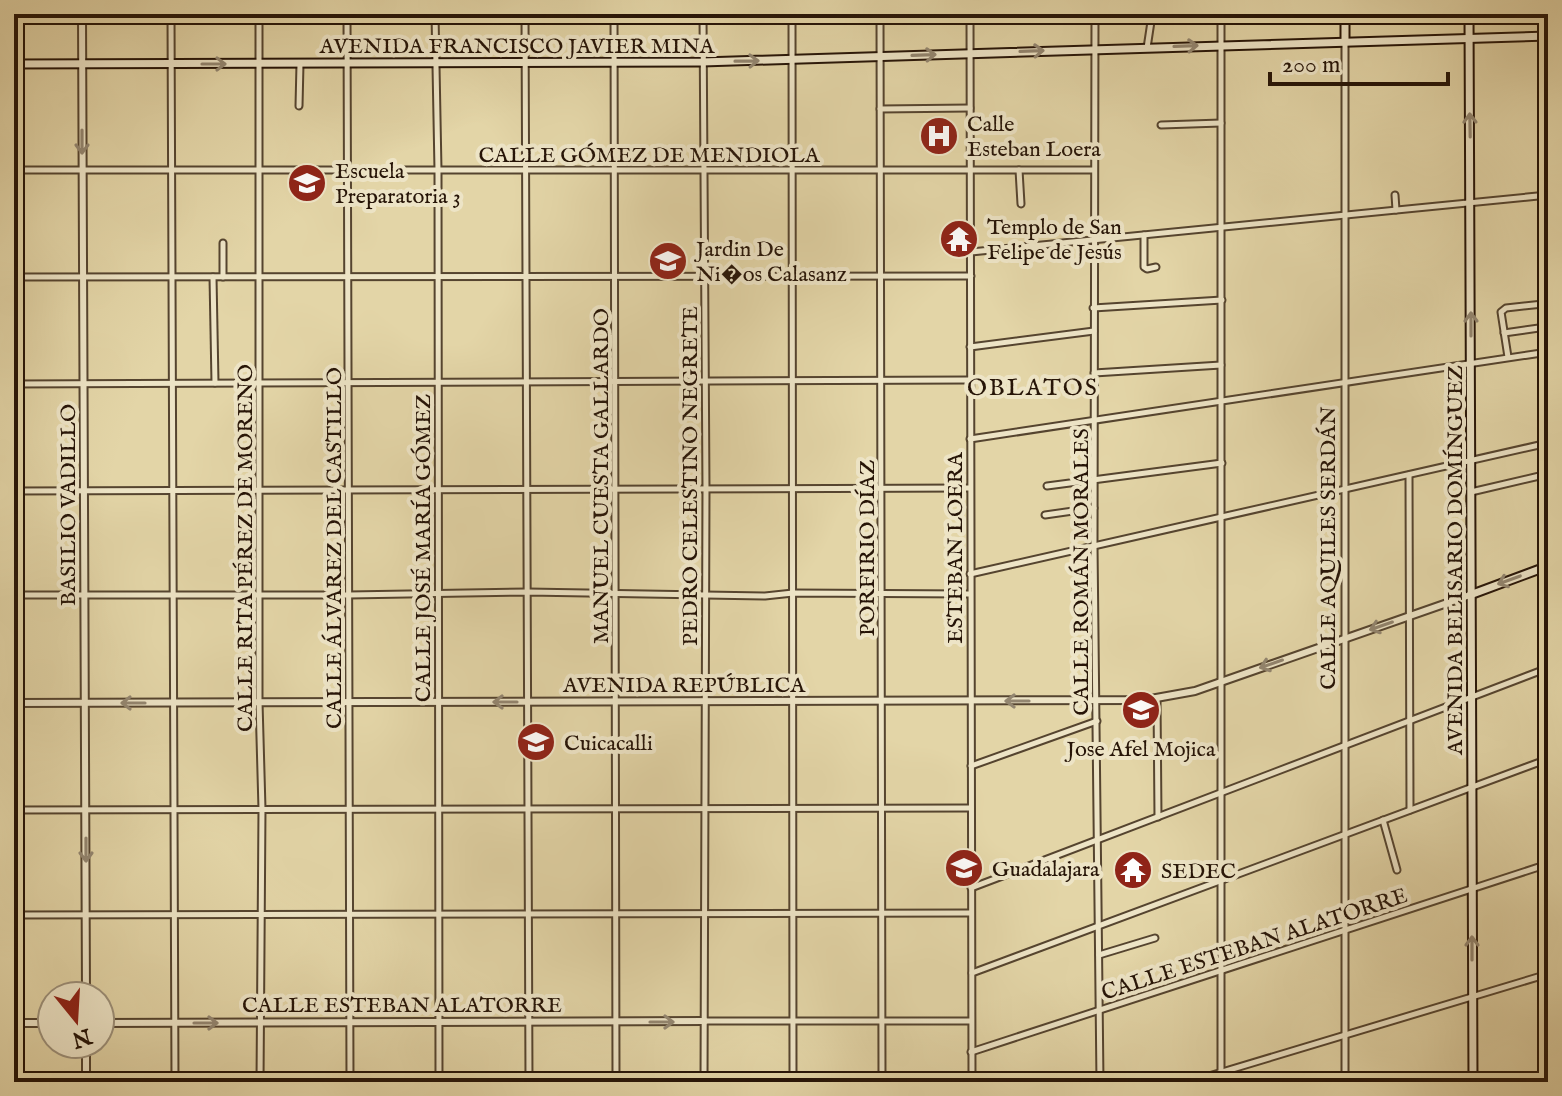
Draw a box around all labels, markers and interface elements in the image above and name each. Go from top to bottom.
street label: AVENIDA FRANCISCO JAVIER MINA [319,33,716,61]
scale bar [1270,36,1448,86]
one-way arrow [1172,39,1199,54]
one-way arrow [1018,44,1045,59]
one-way arrow [910,48,937,63]
text: 200 m [1282,50,1341,81]
one-way arrow [733,54,760,69]
one-way arrow [200,56,227,72]
place label: Calle Esteban Loera [967,111,1101,164]
one-way arrow [1462,112,1478,139]
hospital icon: Calle Esteban Loera [918,115,960,157]
one-way arrow [74,128,90,155]
street label: CALLE GÓMEZ DE MENDIOLA [478,142,821,170]
place label: Escuela Preparatoria 3 [335,158,461,211]
school or university icon: Escuela Preparatoria 3 [286,162,328,204]
place label: Templo de San Felipe de Jesús [987,214,1122,267]
temple icon: Templo de San Felipe de Jesús [938,218,980,260]
place label: Jardin De Ni�os Calasanz [693,236,847,289]
school or university icon: Jardin De Ni�os Calasanz [647,240,689,282]
street label: PEDRO CELESTINO NEGRETE [677,306,705,646]
street label: MANUEL CUESTA GALLARDO [588,308,616,644]
one-way arrow [1463,311,1479,338]
street label: CALLE RITA PÉREZ DE MORENO [232,364,260,732]
street label: AVENIDA BELISARIO DOMÍNGUEZ [1442,365,1470,756]
street label: CALLE ÁLVAREZ DEL CASTILLO [321,367,349,729]
district label: OBLATOS [967,373,1099,404]
street label: CALLE JOSÉ MARÍA GÓMEZ [410,394,438,702]
street label: BASILIO VADILLO [55,404,83,606]
street label: CALLE AQUILES SERDÁN [1315,406,1343,690]
street label: CALLE ROMÁN MORALES [1068,428,1096,716]
street label: ESTEBAN LOERA [942,451,970,644]
street label: PORFIRIO DÍAZ [854,460,882,636]
one-way arrow [1497,574,1522,588]
one-way arrow [1369,619,1394,634]
one-way arrow [1260,658,1284,672]
street label: AVENIDA REPÚBLICA [562,672,806,700]
school or university icon: Jose Afel Mojica [1120,689,1162,731]
one-way arrow [1004,693,1031,709]
one-way arrow [492,694,519,710]
one-way arrow [120,695,147,711]
school or university icon: Cuicacalli [515,721,557,763]
place label: Cuicacalli [564,730,653,758]
place label: Jose Afel Mojica [1064,736,1216,764]
one-way arrow [78,836,94,863]
school or university icon: Guadalajara [943,847,985,889]
temple icon: SEDEC [1112,849,1154,891]
place label: Guadalajara [992,856,1100,884]
place label: SEDEC [1161,858,1236,886]
street label: CALLE ESTEBAN ALATORRE [1098,882,1411,1008]
one-way arrow [1464,935,1480,962]
north arrow [36,980,116,1060]
street label: CALLE ESTEBAN ALATORRE [242,992,562,1020]
one-way arrow [648,1014,675,1030]
one-way arrow [192,1015,219,1031]
text: N [68,1021,96,1053]

